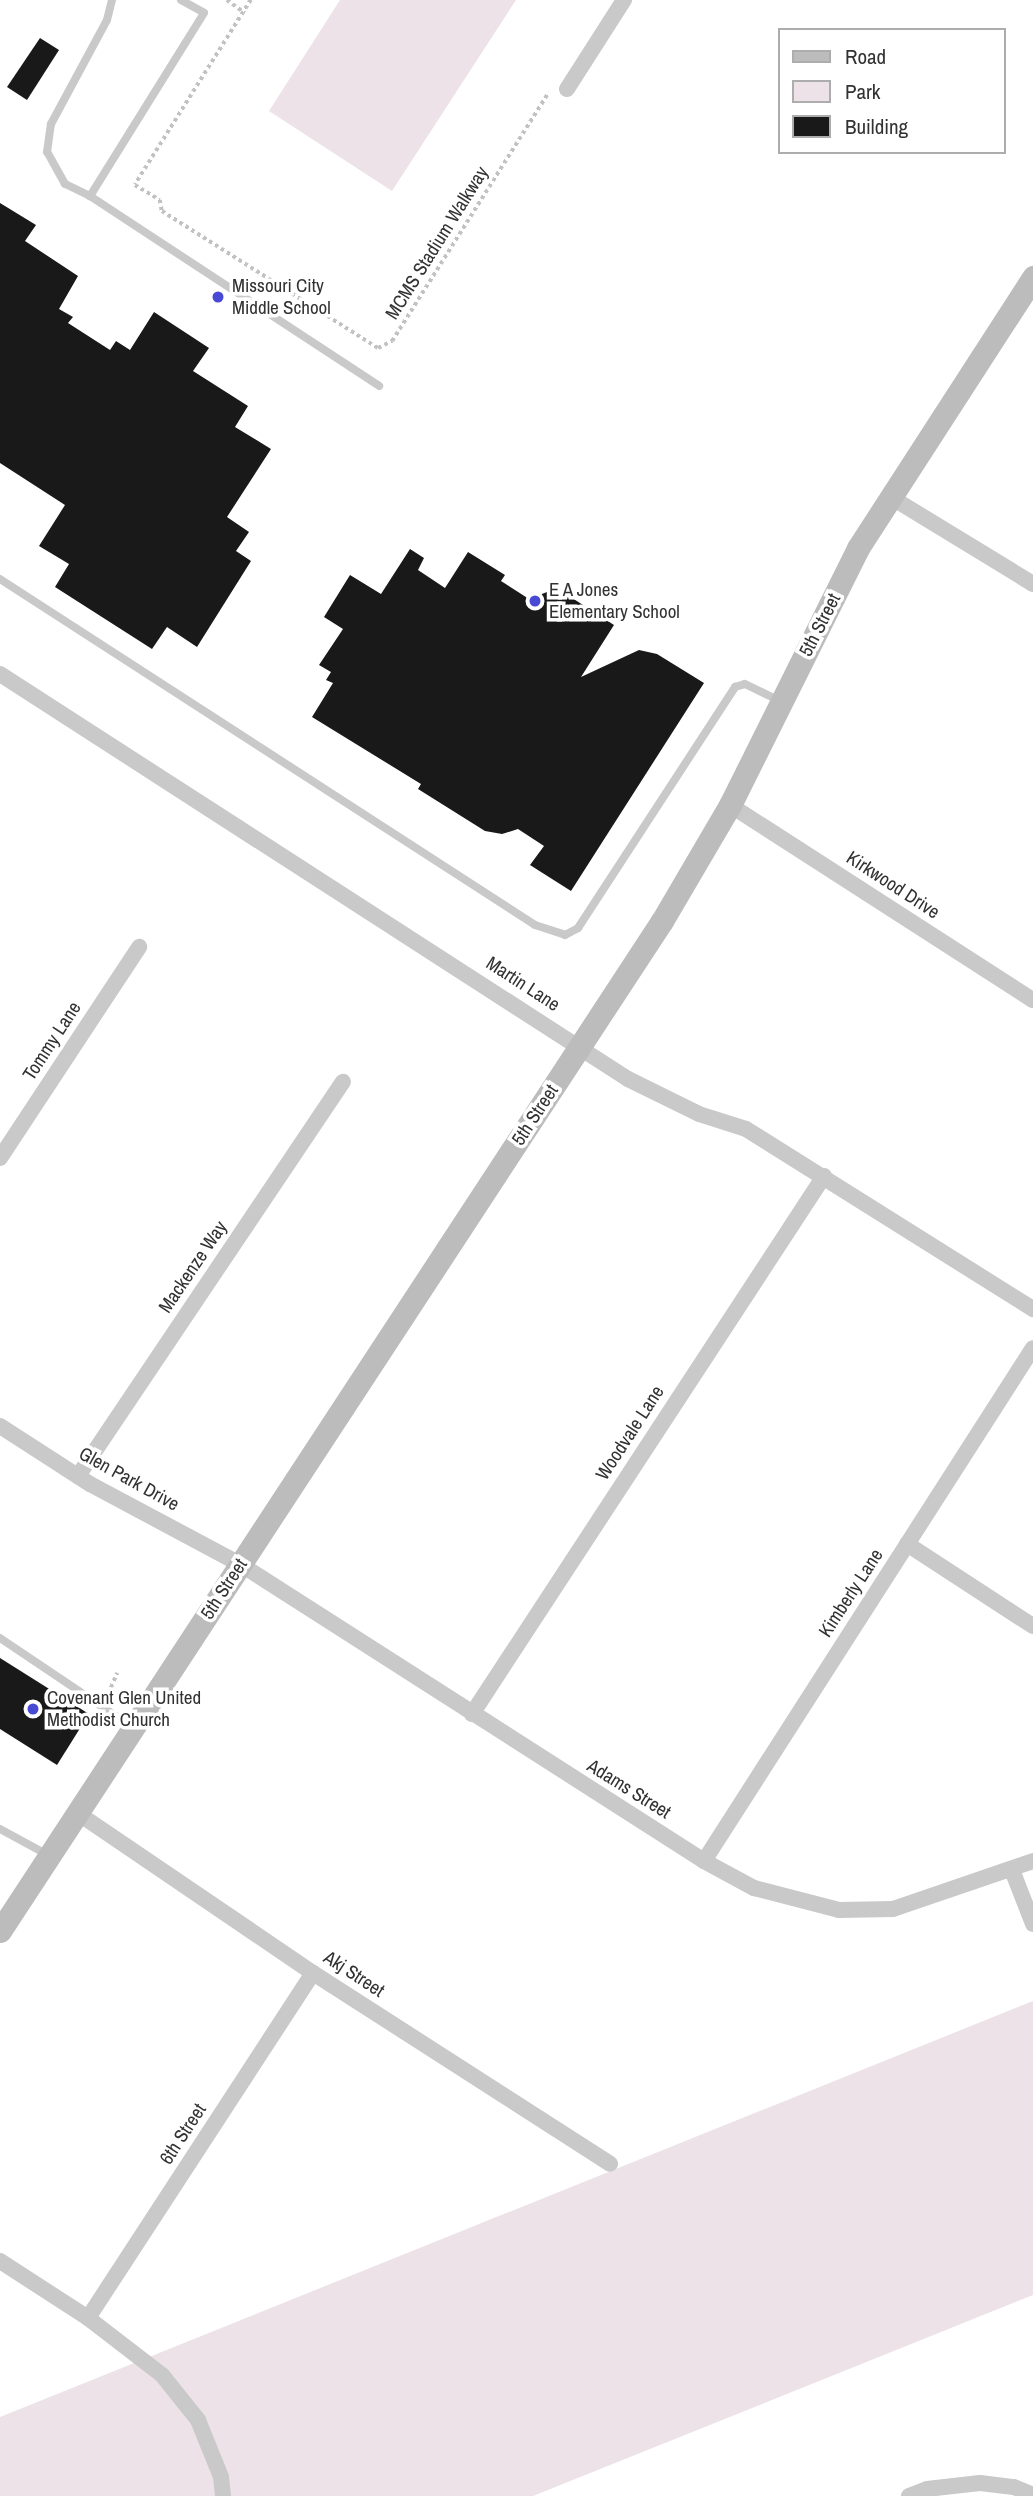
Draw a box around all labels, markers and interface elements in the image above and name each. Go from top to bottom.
legend [778,28,1005,154]
text: Road [845,42,886,71]
text: Park [845,77,880,106]
text: Building [845,112,908,141]
street label: MCMS Stadium Walkway [381,162,493,324]
place label: Missouri City Middle School [232,275,331,319]
marker: Missouri City Middle School [210,289,226,305]
place label: E A Jones Elementary School [549,579,680,623]
street label: 5th Street [795,590,845,660]
marker: E A Jones Elementary School [527,593,543,609]
street label: Kirkwood Drive [842,846,944,924]
street label: Martin Lane [482,952,564,1016]
street label: Tommy Lane [18,997,86,1085]
street label: 5th Street [507,1080,563,1150]
street label: Mackenze Way [154,1217,232,1317]
street label: Woodvale Lane [591,1382,669,1484]
street label: Glen Park Drive [75,1442,183,1516]
street label: Kimberly Lane [814,1545,888,1641]
street label: 5th Street [196,1554,252,1624]
place label: Covenant Glen United Methodist Church [47,1687,201,1731]
marker: Covenant Glen United Methodist Church [25,1701,41,1717]
street label: Adams Street [583,1754,675,1824]
street label: Akj Street [319,1946,389,2002]
street label: 6th Street [155,2099,211,2169]

